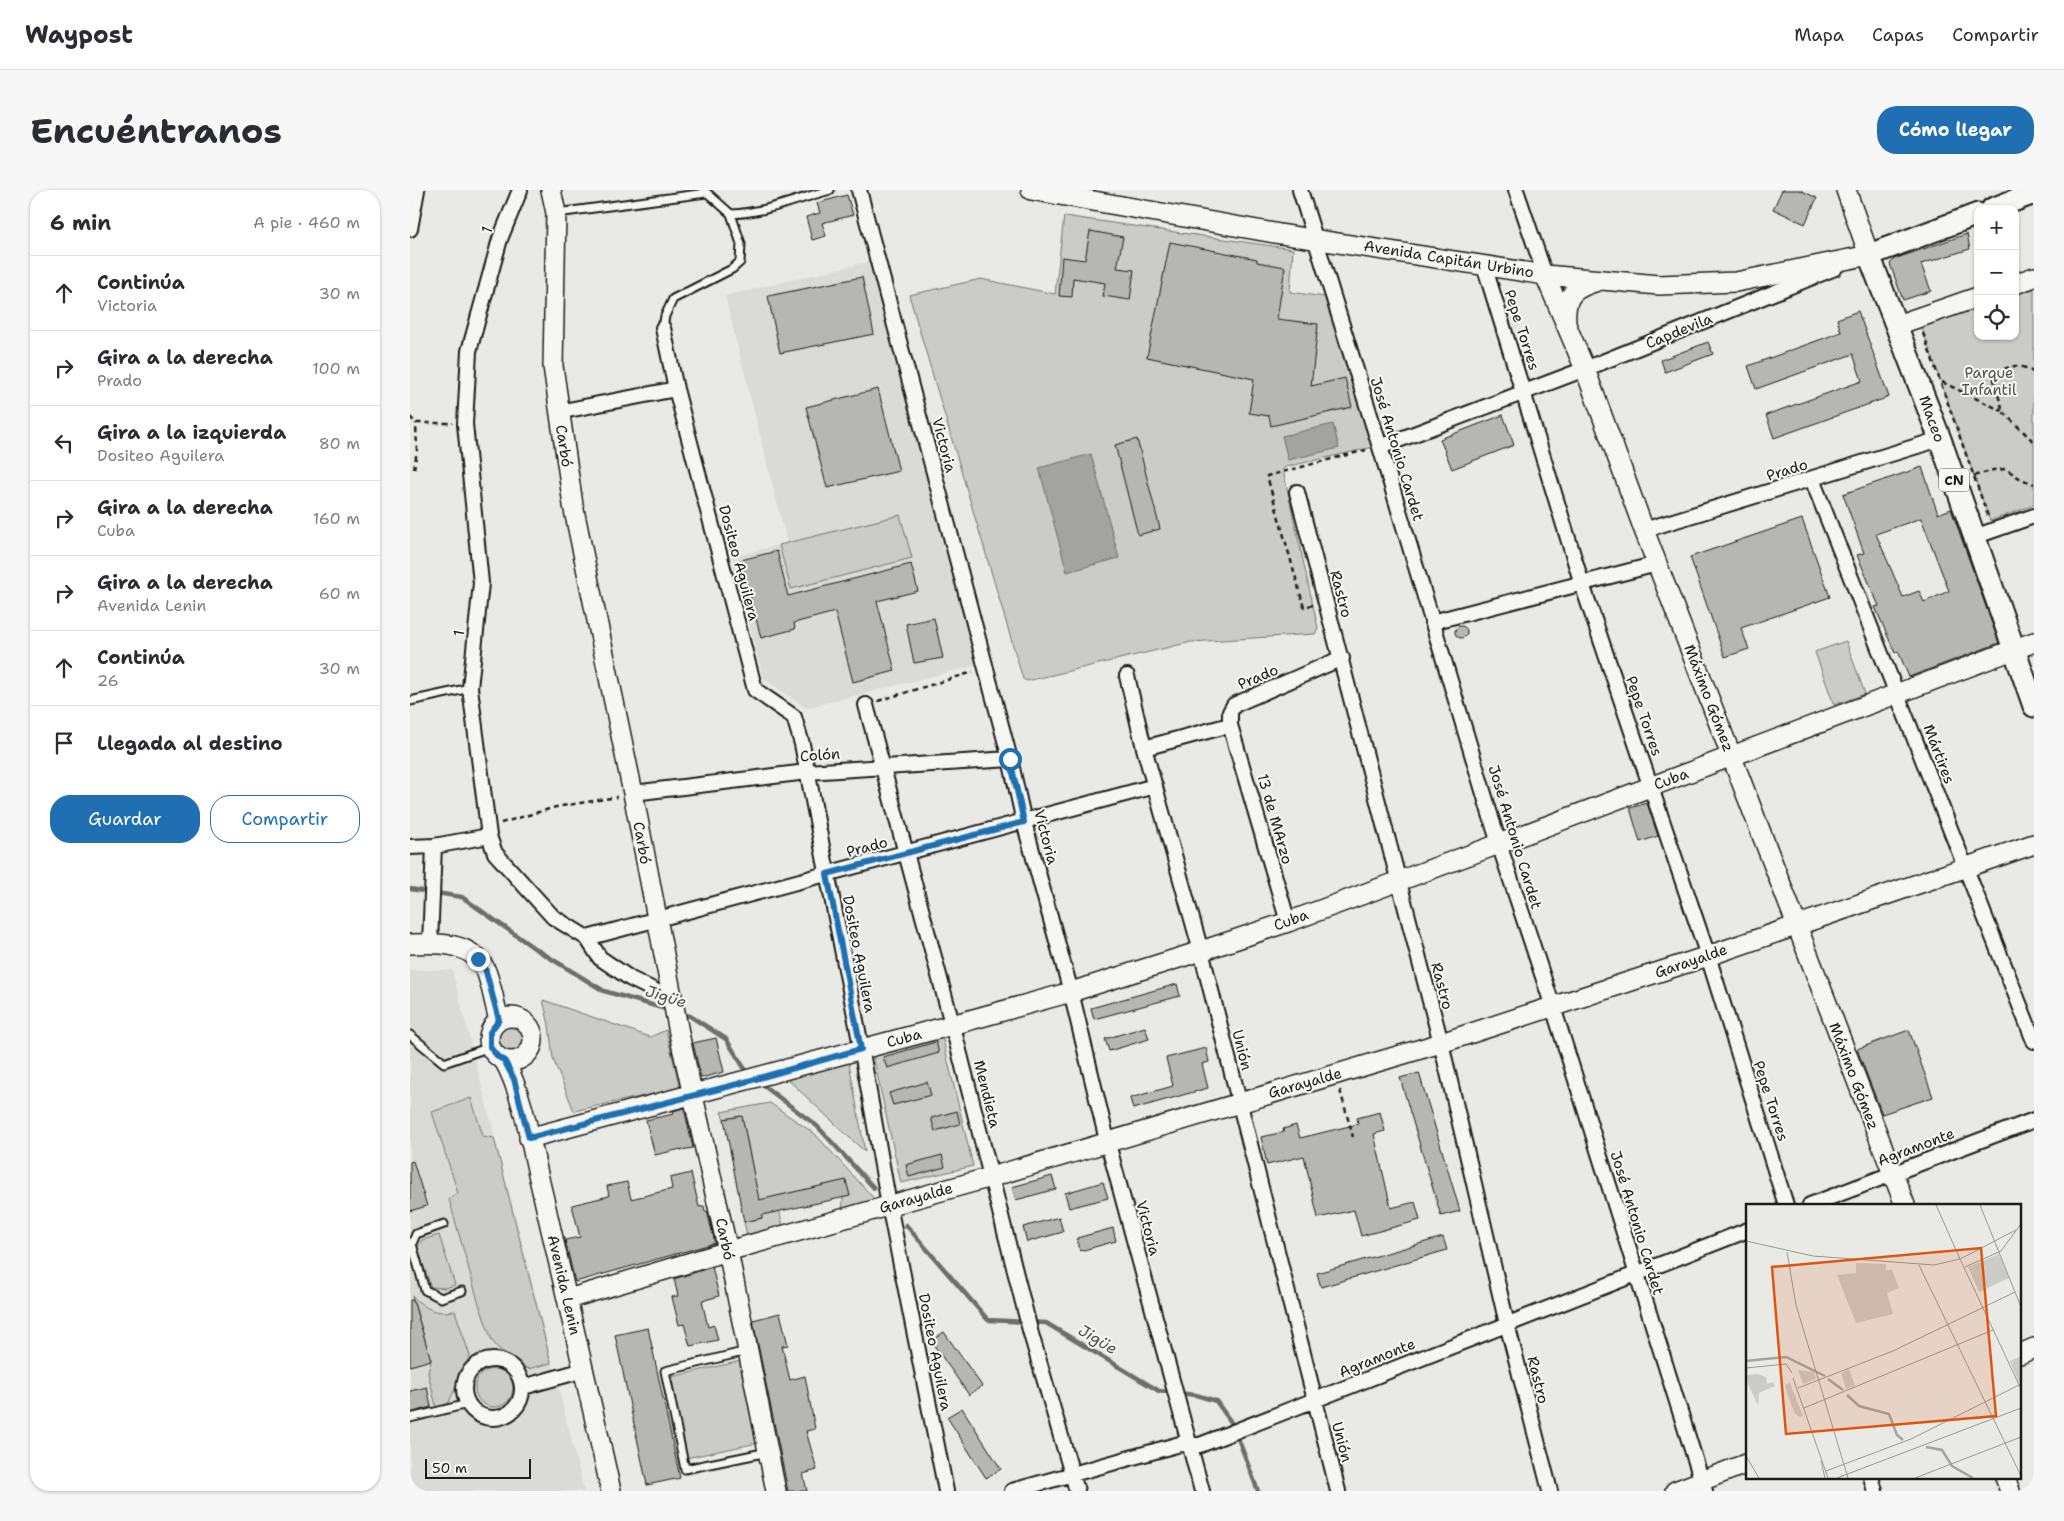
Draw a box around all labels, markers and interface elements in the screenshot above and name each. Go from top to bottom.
text: Waypost [25,19,133,51]
text: Mapa [1794,23,1844,47]
text: Capas [1872,23,1924,47]
text: Compartir [1952,23,2039,47]
button: Cómo llegar [1877,106,2034,154]
text: Encuéntranos [30,107,282,154]
map controls [1974,205,2019,340]
button: + [1974,205,2019,250]
text: 6 min [50,209,111,237]
text: A pie · 460 m [253,212,360,233]
street label: 1 [477,224,497,236]
street label: Avenida Capitán Urbino [1363,236,1535,282]
button: − [1974,250,2019,295]
text: Continúa [97,270,185,295]
icon: ahead [50,279,78,307]
text: 30 m [319,283,360,304]
street label: Pepe Torres [1500,287,1544,373]
text: Victoria [97,295,157,316]
button: locate [1974,295,2019,340]
street label: Capdevila [1643,308,1716,353]
text: Gira a la derecha [97,345,273,370]
icon: right [50,354,78,382]
text: 100 m [312,358,360,379]
park label: Parque Infantil [1961,363,2017,400]
text: Prado [97,370,142,391]
street label: José Antonio Cardet [1366,375,1428,523]
street label: Maceo [1914,393,1950,445]
street label: Victoria [927,415,961,475]
text: Gira a la izquierda [97,420,286,445]
street label: Carbó [551,423,577,469]
icon: left [50,429,78,457]
text: 80 m [319,433,360,454]
text: Dositeo Aguilera [97,445,224,466]
street label: Prado [1764,454,1810,486]
road number: CN [1939,468,1969,492]
text: Gira a la derecha [97,495,273,520]
street label: Dositeo Aguilera [714,503,764,624]
icon: right [50,504,78,532]
text: 160 m [313,508,360,529]
text: Cuba [97,520,135,541]
street label: Rastro [1325,568,1357,620]
text: Gira a la derecha [97,570,273,595]
icon: right [50,579,78,607]
text: 60 m [319,583,360,604]
text: Avenida Lenin [97,595,206,616]
street label: 1 [449,629,469,637]
street label: Máximo Gómez [1679,642,1739,754]
text: Continúa [97,645,185,670]
icon: ahead [50,654,78,682]
text: 30 m [319,658,360,679]
street label: Prado [1235,660,1281,694]
text: 26 [97,670,119,691]
street label: Pepe Torres [1621,673,1667,759]
street label: Mártires [1919,721,1959,787]
icon: arrive [50,729,78,757]
text: Llegada al destino [97,731,283,756]
street label: Colón [799,744,841,766]
route start [999,748,1022,771]
street label: José Antonio Cardet [1484,763,1546,911]
street label: Cuba [1651,763,1692,795]
street label: 13 de MArzo [1253,771,1297,867]
button: Guardar [50,795,200,843]
button: Compartir [210,795,360,843]
street label: Victoria [1029,807,1063,867]
street label: Carbó [628,820,656,866]
street label: Prado [844,832,890,862]
street label: Dositeo Aguilera [838,894,880,1015]
street label: Cuba [1271,904,1312,935]
street label: Garayalde [1652,939,1730,983]
route end [467,948,490,971]
street label: Rastro [1426,960,1458,1012]
water label: Jigüe [643,980,689,1013]
street label: Máximo Gómez [1824,1020,1884,1132]
street label: Cuba [884,1024,924,1052]
street label: Unión [1227,1028,1257,1072]
street label: Mendieta [969,1058,1005,1131]
street label: Pepe Torres [1749,1058,1793,1144]
street label: Garayalde [1266,1063,1344,1103]
street label: Agramonte [1875,1123,1957,1171]
street label: José Antonio Cardet [1606,1149,1668,1297]
street label: Garayalde [877,1178,955,1218]
street label: Victoria [1131,1198,1165,1258]
inset map [1746,1204,2022,1478]
street label: Carbó [711,1216,739,1262]
street label: Avenida Lenin [543,1233,585,1337]
street label: Dositeo Aguilera [914,1292,956,1413]
water label: Jigüe [1074,1320,1121,1359]
street label: Agramonte [1336,1334,1418,1382]
street label: Rastro [1522,1354,1554,1406]
street label: Unión [1327,1420,1357,1464]
scale bar [425,1456,531,1479]
text: 50 m [432,1459,467,1477]

